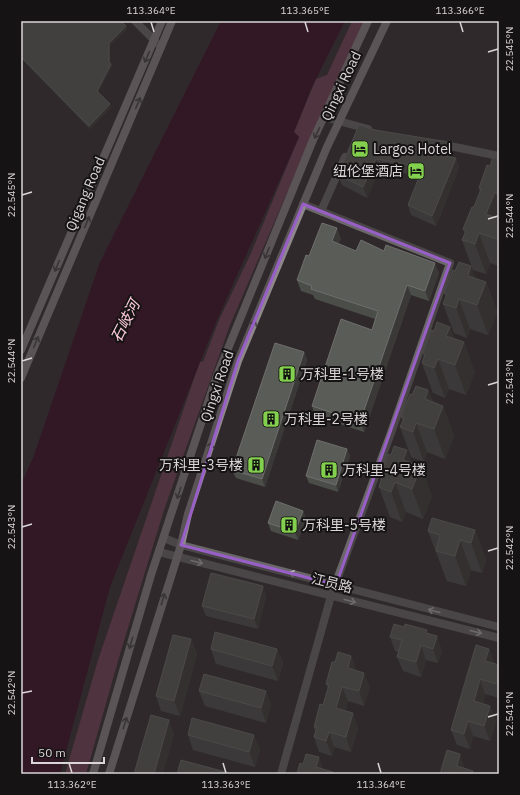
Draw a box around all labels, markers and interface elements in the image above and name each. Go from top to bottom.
text: 113.364°E [126,4,176,17]
text: 113.365°E [280,4,330,17]
text: 113.366°E [435,4,485,17]
text: 22.545°N [503,27,516,71]
street label: Qingxi Road [317,48,365,124]
one-way arrow [142,50,150,62]
one-way arrow [134,97,142,109]
one-way arrow [313,126,320,138]
hotel icon: Largos Hotel [350,139,370,159]
place label: Largos Hotel [373,140,452,158]
street label: Qigang Road [61,154,109,234]
hotel icon: 纽伦堡酒店 [406,161,426,181]
place label: 纽伦堡酒店 [333,162,403,180]
text: 22.545°N [5,173,18,217]
text: 22.544°N [503,194,516,238]
one-way arrow [84,217,91,229]
one-way arrow [263,246,271,258]
one-way arrow [52,260,60,272]
water label: 石岐河 [106,294,145,345]
one-way arrow [250,320,257,332]
one-way arrow [33,337,40,349]
text: 22.544°N [5,339,18,383]
street label: Qingxi Road [196,348,238,424]
text: 22.543°N [503,360,516,404]
building icon: 万科里-1号楼 [277,364,297,384]
place label: 万科里-1号楼 [300,365,384,383]
building icon: 万科里-2号楼 [261,409,281,429]
place label: 万科里-2号楼 [284,410,368,428]
one-way arrow [206,443,214,455]
building icon: 万科里-3号楼 [246,455,266,475]
place label: 万科里-3号楼 [159,456,243,474]
building icon: 万科里-4号楼 [319,460,339,480]
place label: 万科里-4号楼 [342,461,426,479]
one-way arrow [175,486,182,499]
text: 22.543°N [5,505,18,549]
building icon: 万科里-5号楼 [279,515,299,535]
place label: 万科里-5号楼 [302,516,386,534]
text: 22.542°N [503,526,516,570]
one-way arrow [190,559,203,567]
street label: 江员路 [309,569,355,597]
one-way arrow [289,570,302,578]
one-way arrow [160,593,167,606]
one-way arrow [343,597,356,605]
one-way arrow [428,606,441,614]
one-way arrow [469,629,482,637]
one-way arrow [127,637,134,650]
text: 22.542°N [5,671,18,715]
text: 22.541°N [503,692,516,736]
one-way arrow [122,717,129,730]
scale bar [32,739,104,765]
text: 50 m [38,745,66,760]
text: 113.362°E [47,778,97,791]
text: 113.363°E [201,778,251,791]
text: 113.364°E [356,778,406,791]

